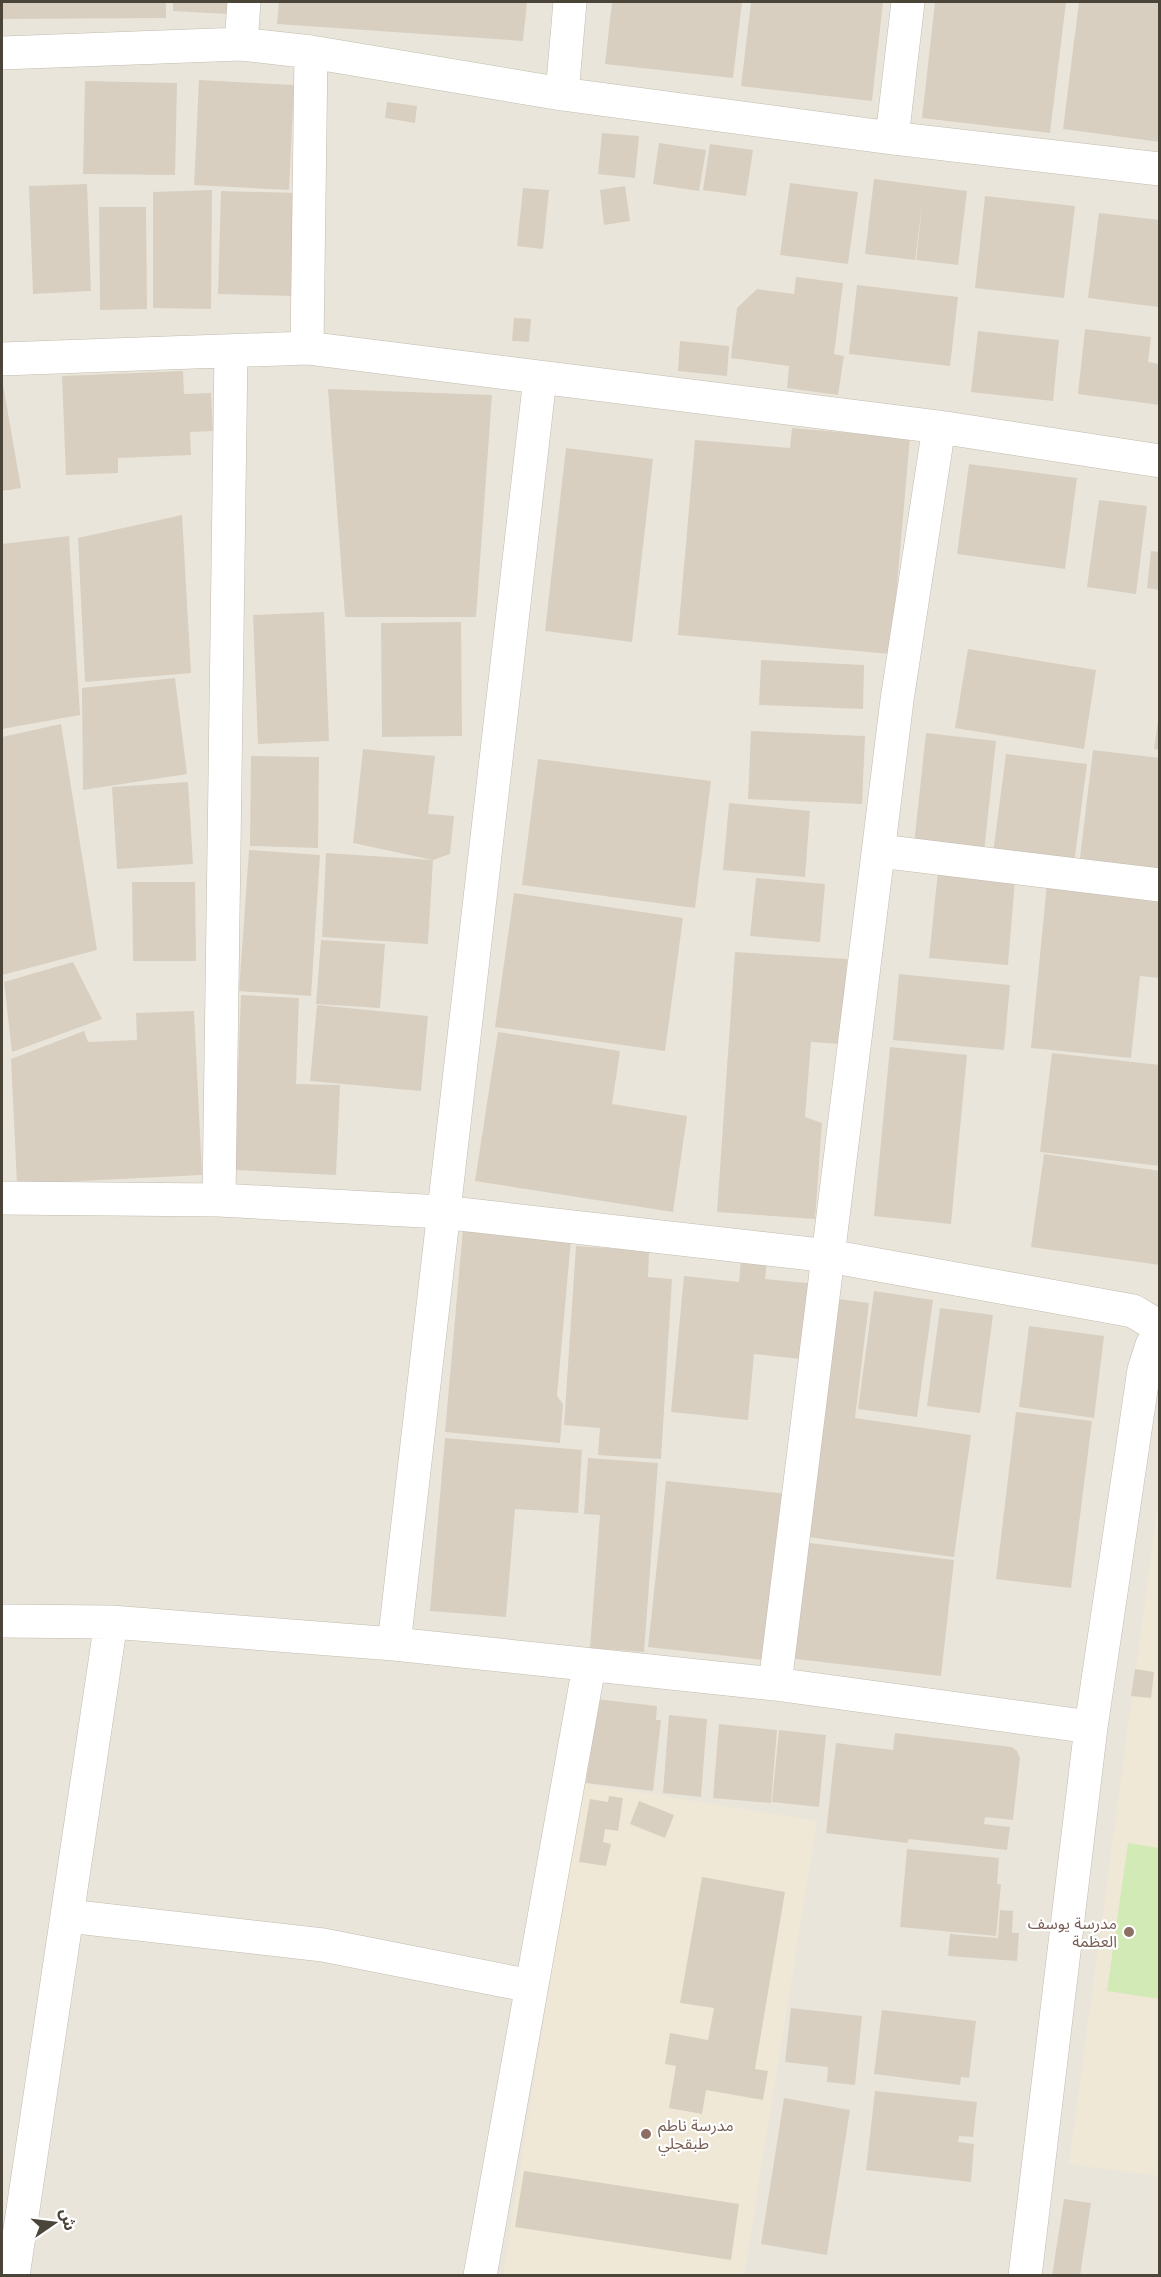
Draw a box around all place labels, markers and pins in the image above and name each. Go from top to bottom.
place label: مدرسة يوسف العظمة [1028,1913,1117,1951]
marker: مدرسة يوسف العظمة [1122,1925,1136,1939]
place label: مدرسة ناطم طبقجلي [658,2115,734,2156]
marker: مدرسة ناطم طبقجلي [639,2127,653,2141]

